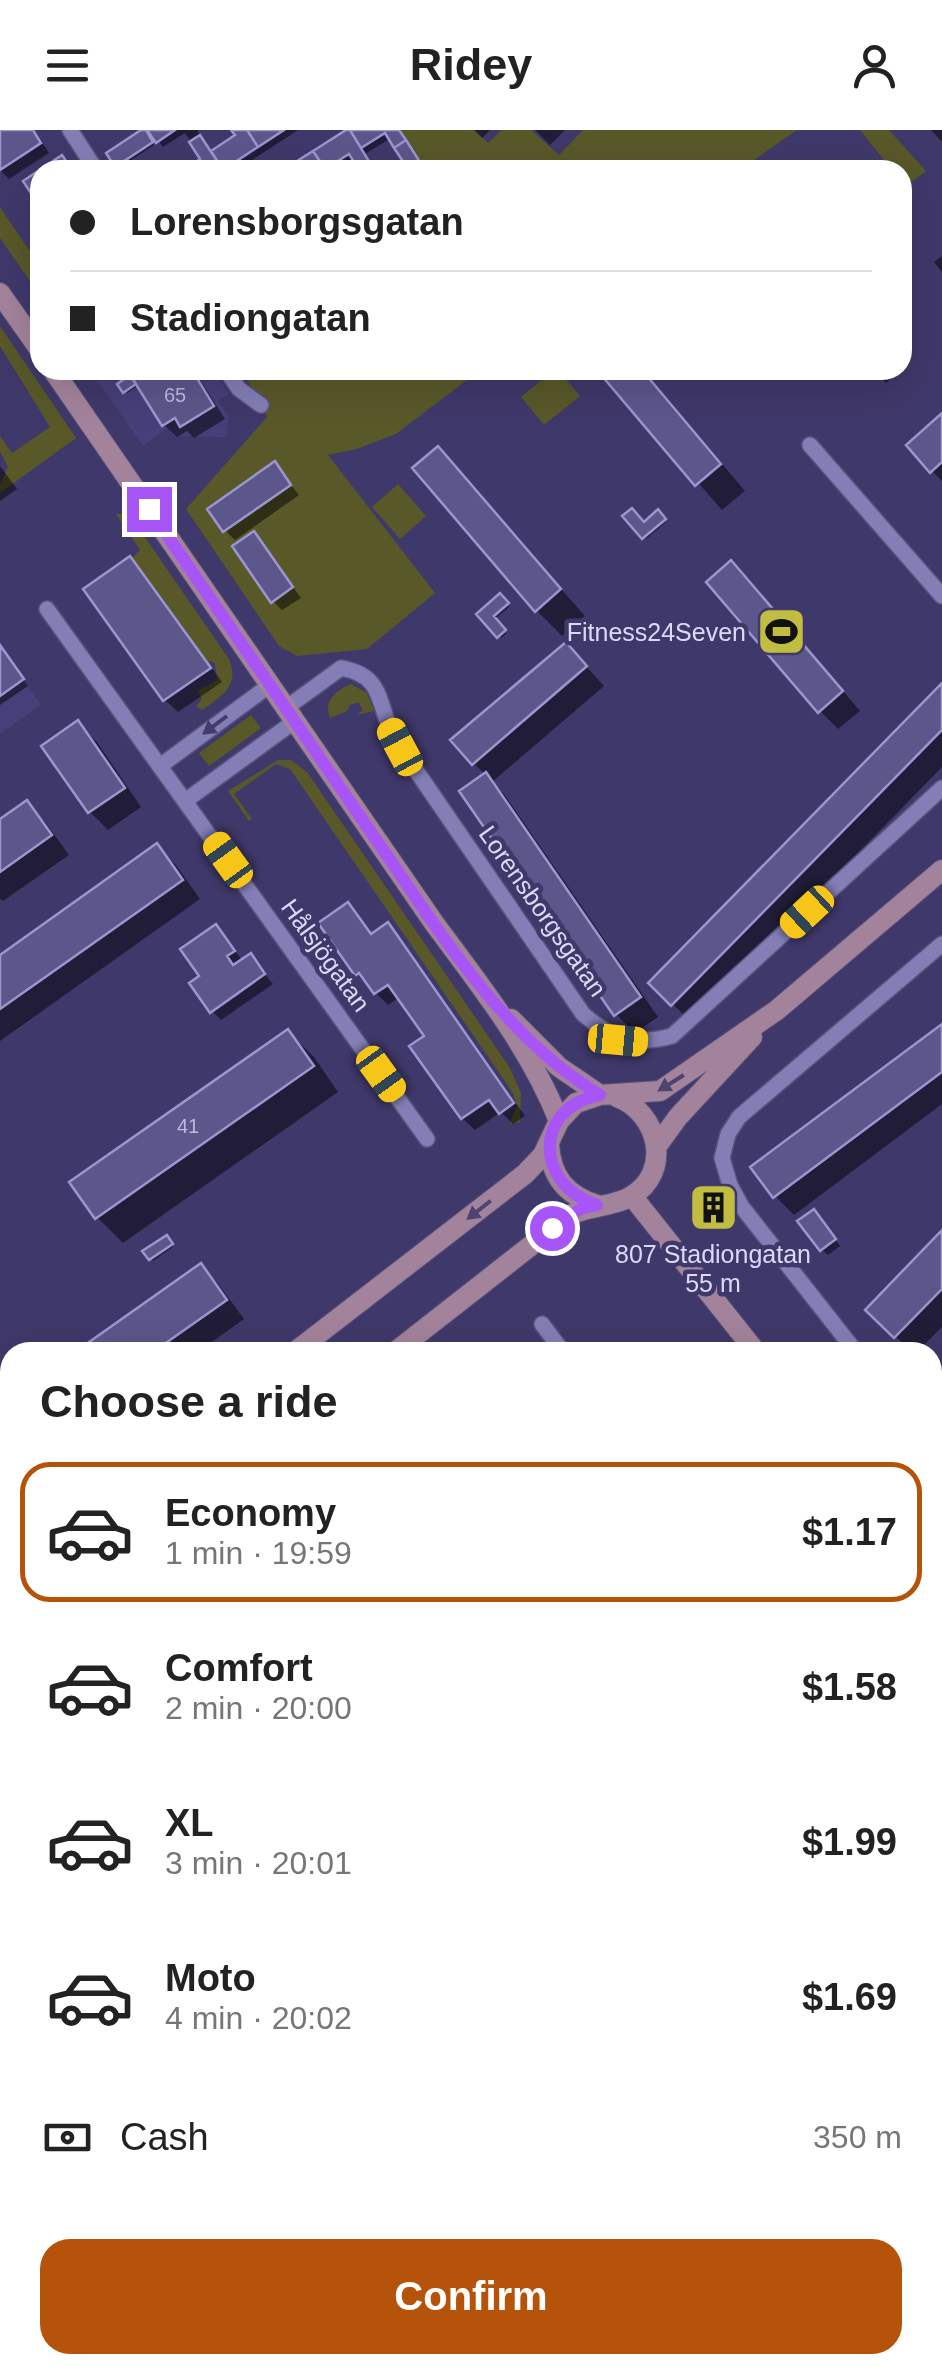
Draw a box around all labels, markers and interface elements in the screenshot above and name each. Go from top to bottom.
icon: menu [40,38,95,93]
icon: person [847,38,902,93]
text: Ridey [410,39,532,90]
text: Lorensborgsgatan [130,201,464,243]
text: Stadiongatan [130,297,371,339]
house number: 65 [164,384,186,406]
route end [127,487,172,532]
sports icon: Fitness24Seven [755,606,807,658]
place label: Fitness24Seven [567,618,746,646]
car [373,713,427,781]
one-way arrow [202,715,228,735]
street label: Lorensborgsgatan [474,820,612,1002]
car [198,827,258,893]
car [775,881,839,943]
street label: Hålsjögatan [276,893,376,1017]
car [587,1022,649,1058]
car [351,1041,411,1107]
one-way arrow [657,1073,684,1091]
house number: 41 [177,1115,199,1137]
building icon: 807 Stadiongatan 55 m [687,1182,739,1234]
one-way arrow [466,1199,492,1220]
route start [530,1206,575,1251]
place label: 807 Stadiongatan 55 m [615,1240,811,1297]
text: Choose a ride [40,1376,338,1427]
icon: car [45,1487,135,1577]
text: Economy [165,1492,336,1534]
text: $1.17 [802,1511,897,1553]
text: 1 min · 19:59 [165,1535,352,1571]
icon: car [45,1642,135,1732]
text: Comfort [165,1647,313,1689]
text: $1.58 [802,1666,897,1708]
text: 2 min · 20:00 [165,1690,352,1726]
icon: car [45,1797,135,1887]
text: XL [165,1802,214,1844]
text: $1.99 [802,1821,897,1863]
text: 3 min · 20:01 [165,1845,352,1881]
icon: car [45,1952,135,2042]
text: Moto [165,1957,256,1999]
text: $1.69 [802,1976,897,2018]
text: 4 min · 20:02 [165,2000,352,2036]
icon: cash [40,2110,95,2165]
text: Cash [120,2116,209,2158]
text: 350 m [813,2119,902,2155]
button: Confirm [40,2239,902,2354]

